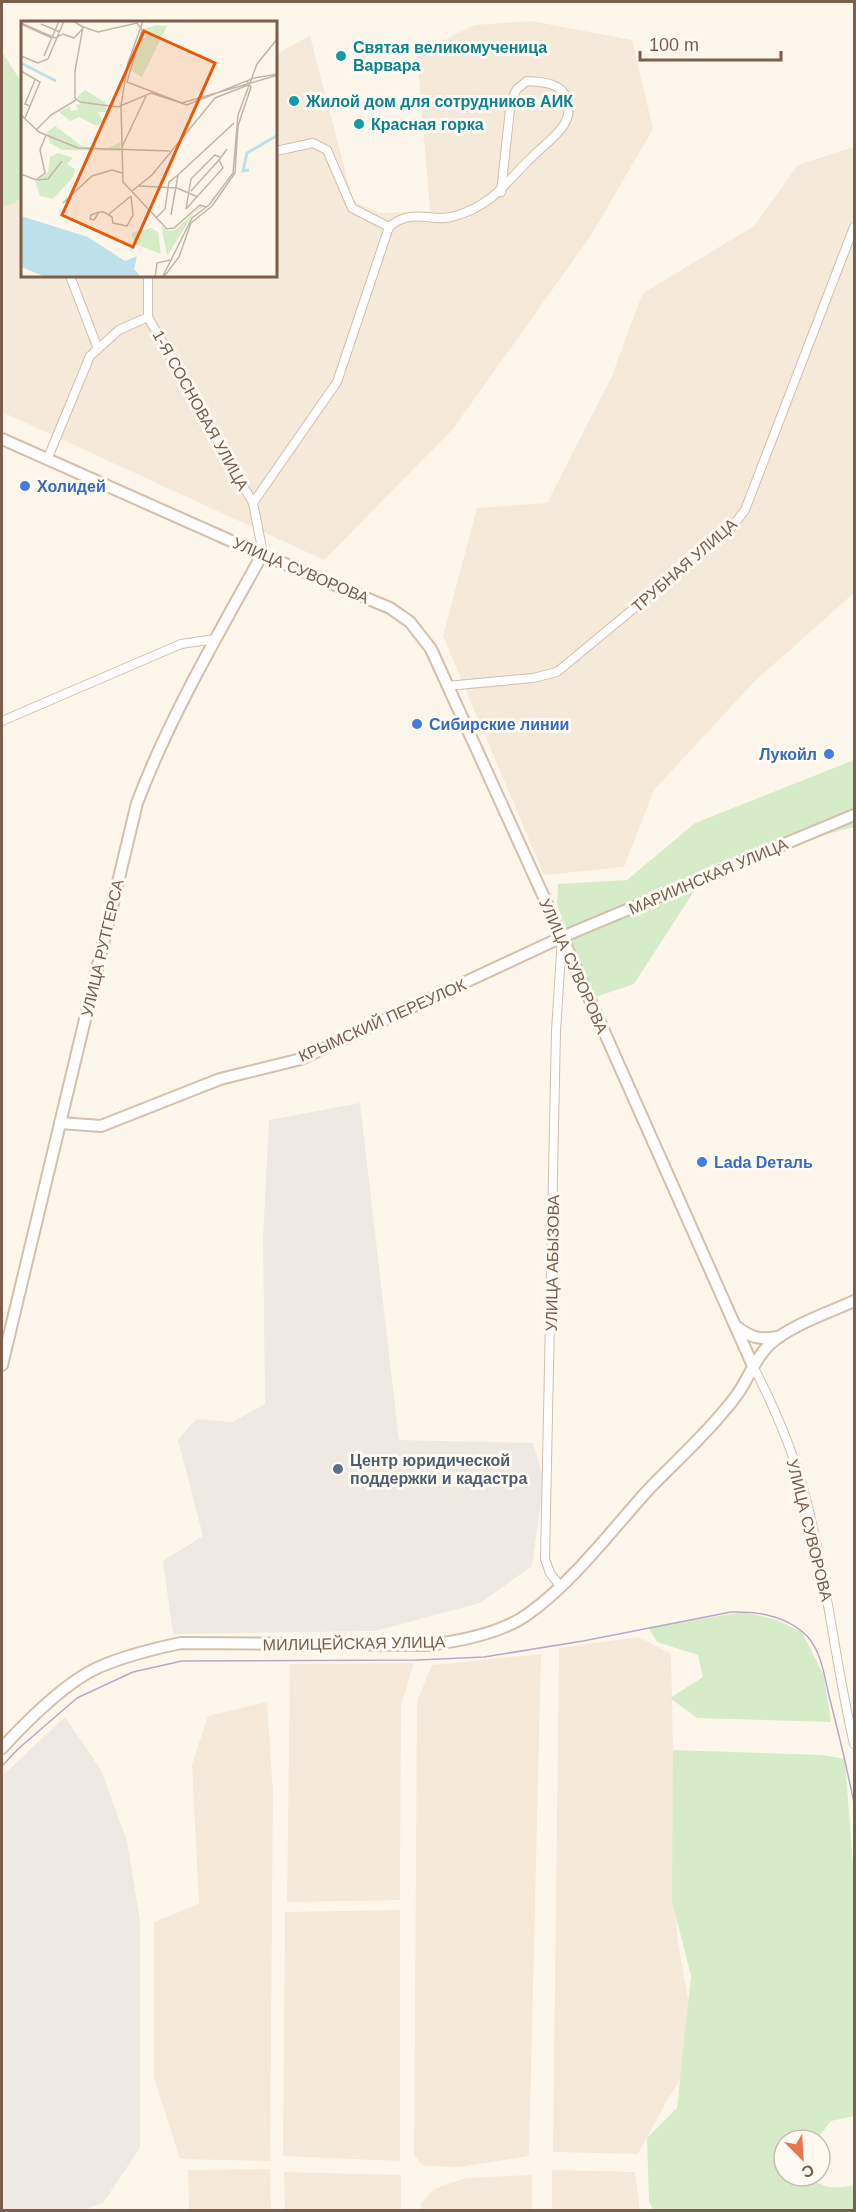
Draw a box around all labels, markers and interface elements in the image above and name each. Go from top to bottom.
inset map [21,21,278,278]
scale bar [640,24,781,62]
text: 100 m [649,35,699,55]
place label: Святая великомученица Варвара [353,39,547,74]
marker: Святая великомученица Варвара [334,49,348,63]
place label: Жилой дом для сотрудников АИК [305,93,573,110]
marker: Жилой дом для сотрудников АИК [287,94,301,108]
place label: Красная горка [371,116,484,133]
marker: Красная горка [352,117,366,131]
street label: 1-Я СОСНОВАЯ УЛИЦА [149,327,252,494]
place label: Холидей [37,478,106,495]
marker: Холидей [18,479,32,493]
street label: ТРУБНАЯ УЛИЦА [629,515,740,615]
street label: УЛИЦА СУВОРОВА [230,534,372,607]
place label: Сибирские линии [429,716,569,733]
marker: Сибирские линии [410,717,424,731]
place label: Лукойл [759,746,817,763]
marker: Лукойл [822,747,836,761]
street label: МАРИИНСКАЯ УЛИЦА [626,835,790,918]
street label: УЛИЦА РУТГЕРСА [78,877,127,1018]
street label: УЛИЦА СУВОРОВА [536,896,611,1037]
street label: КРЫМСКИЙ ПЕРЕУЛОК [296,975,469,1065]
place label: Lada Dеталь [714,1154,813,1171]
marker: Lada Dеталь [695,1155,709,1169]
street label: УЛИЦА АБЫЗОВА [543,1194,562,1331]
place label: Центр юридической поддержки и кадастра [350,1452,527,1487]
street label: УЛИЦА СУВОРОВА [784,1457,835,1603]
marker: Центр юридической поддержки и кадастра [331,1462,345,1476]
street label: МИЛИЦЕЙСКАЯ УЛИЦА [263,1632,446,1654]
north arrow [772,2128,832,2188]
text: С [799,2161,817,2182]

